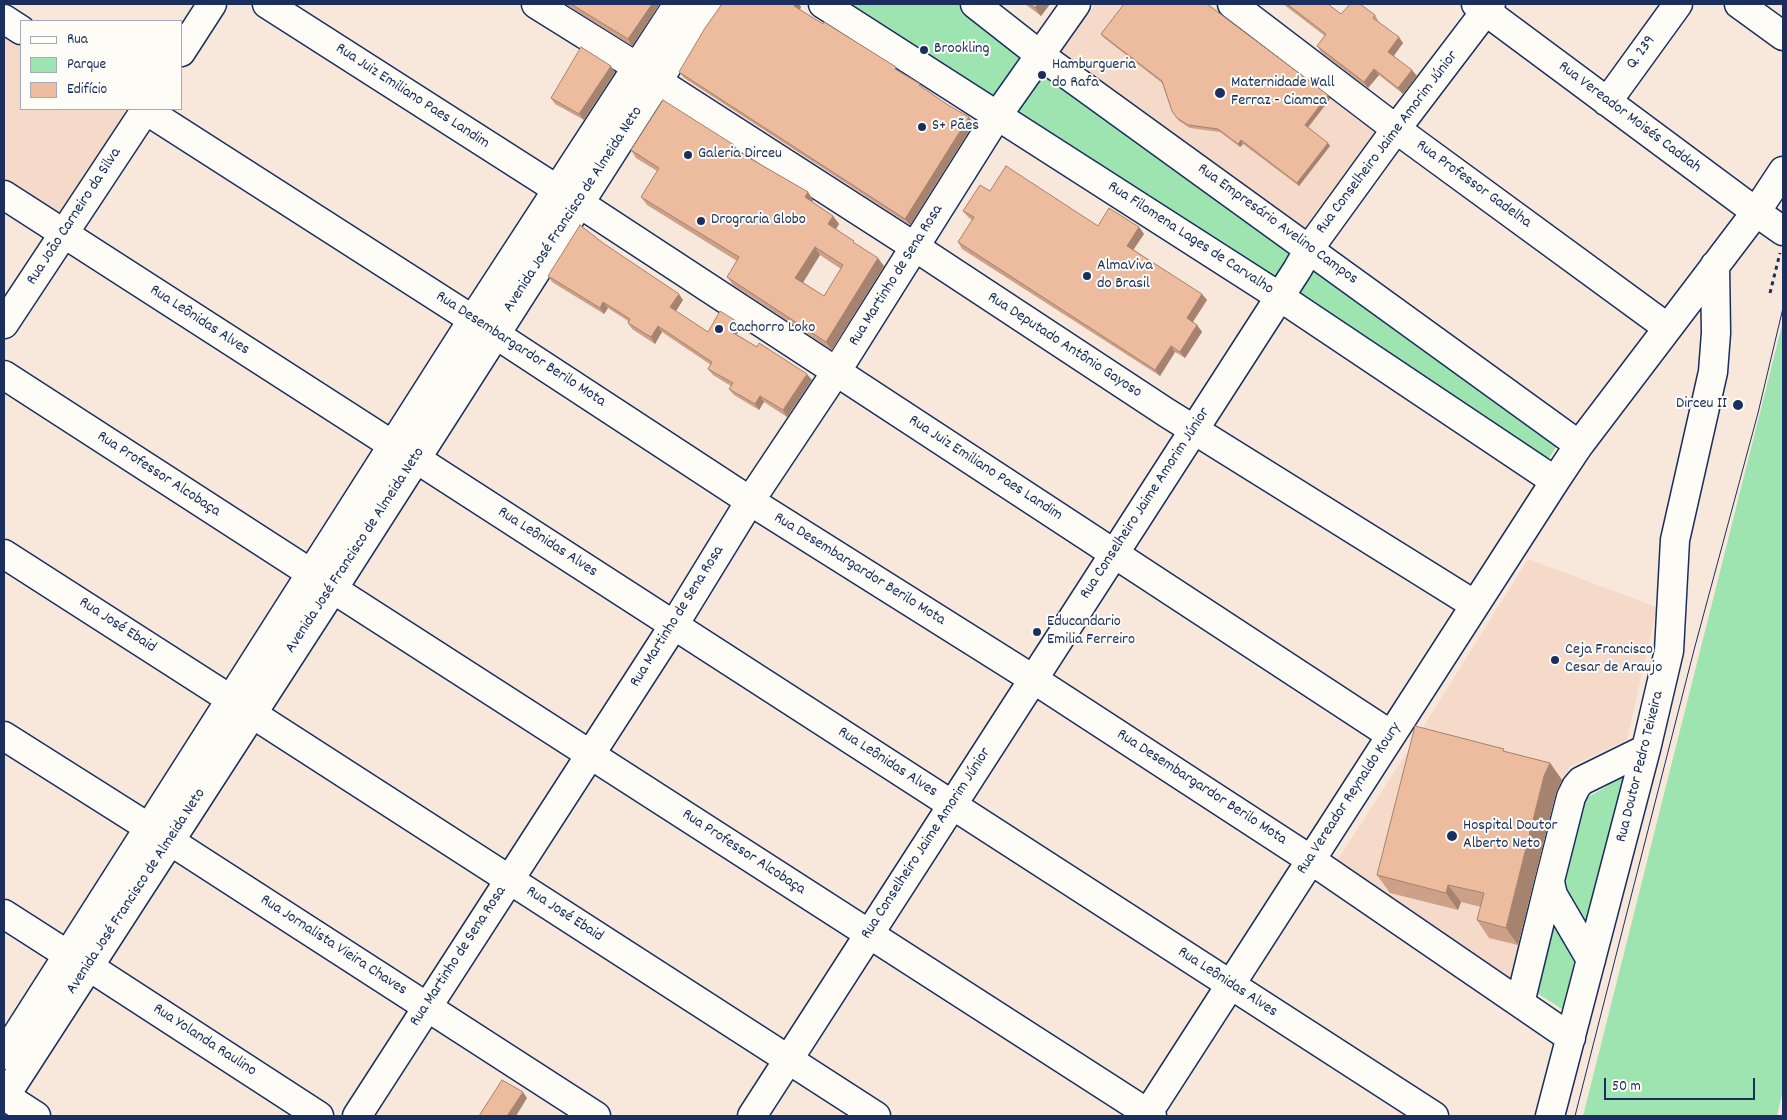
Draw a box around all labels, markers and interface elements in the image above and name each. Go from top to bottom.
legend [20,20,182,110]
text: Rua [67,29,88,51]
street label: Q. 239 [1623,32,1661,74]
street label: Rua Juiz Emiliano Paes Landim [331,40,493,154]
place label: Brookling [934,40,989,60]
marker: Brookling [918,44,930,56]
street label: Rua Conselheiro Jaime Amorim Júnior [1313,48,1463,238]
text: Parque [67,54,106,76]
place label: Hamburgueria do Rafa [1052,56,1136,94]
street label: Rua Vereador Moisés Caddah [1554,58,1704,178]
marker: Hamburgueria do Rafa [1036,69,1048,81]
place label: Maternidade Wall Ferraz - Ciamca [1231,74,1335,112]
text: Edifício [67,79,107,101]
marker: Maternidade Wall Ferraz - Ciamca [1213,86,1227,100]
street label: Avenida José Francisco de Almeida Neto [500,104,648,316]
place label: S+ Pães [932,117,979,137]
marker: S+ Pães [916,121,928,133]
street label: Rua Professor Gadelha [1412,137,1534,233]
street label: Rua João Carneiro da Silva [23,145,127,289]
place label: Galeria Dirceu [698,145,782,165]
marker: Galeria Dirceu [682,149,694,161]
street label: Rua Empresário Avelino Campos [1193,160,1361,290]
street label: Rua Filomena Lages de Carvalho [1103,178,1277,300]
street label: Rua Martinho de Sena Rosa [846,202,948,350]
place label: Drograria Globo [711,211,806,231]
marker: Drograria Globo [695,215,707,227]
place label: AlmaViva do Brasil [1097,257,1153,295]
marker: AlmaViva do Brasil [1081,270,1093,282]
street label: Rua Leônidas Alves [145,282,253,360]
street label: Rua Desembargardor Berilo Mota [431,288,609,412]
street label: Rua Deputado Antônio Gayoso [983,289,1145,403]
place label: Cachorro Loko [729,319,815,339]
marker: Cachorro Loko [713,323,725,335]
place label: Dirceu II [1676,395,1727,415]
marker: Dirceu II [1731,398,1745,412]
street label: Rua Conselheiro Jaime Amorim Júnior [1077,405,1215,603]
street label: Rua Juiz Emiliano Paes Landim [904,412,1066,526]
street label: Rua Professor Alcobaça [93,428,223,522]
street label: Avenida José Francisco de Almeida Neto [282,445,430,657]
street label: Rua Leônidas Alves [493,504,601,582]
street label: Rua Desembargardor Berilo Mota [770,509,948,631]
street label: Rua Martinho de Sena Rosa [627,543,729,691]
street label: Rua José Ebaid [75,594,159,658]
place label: Educandario Emilia Ferreiro [1047,613,1135,651]
marker: Educandario Emilia Ferreiro [1031,626,1043,638]
place label: Ceja Francisco Cesar de Araujo [1565,641,1662,679]
marker: Ceja Francisco Cesar de Araujo [1549,654,1561,666]
street label: Rua Doutor Pedro Teixeira [1613,689,1669,845]
street label: Rua Vereador Reynaldo Koury [1294,719,1406,879]
street label: Rua Leônidas Alves [833,724,941,802]
street label: Rua Desembargardor Berilo Mota [1112,726,1290,850]
street label: Rua Conselheiro Jaime Amorim Júnior [858,745,996,943]
street label: Avenida José Francisco de Almeida Neto [63,786,211,998]
street label: Rua Professor Alcobaça [678,806,808,900]
place label: Hospital Doutor Alberto Neto [1463,817,1557,855]
marker: Hospital Doutor Alberto Neto [1445,829,1459,843]
street label: Rua Martinho de Sena Rosa [407,883,511,1031]
street label: Rua José Ebaid [522,883,606,947]
street label: Rua Jornalista Vieira Chaves [256,891,410,1001]
street label: Rua Leônidas Alves [1173,944,1281,1022]
street label: Rua Yolanda Raulino [149,1000,259,1082]
scale bar [1607,1068,1758,1100]
text: 50 m [1612,1076,1641,1098]

